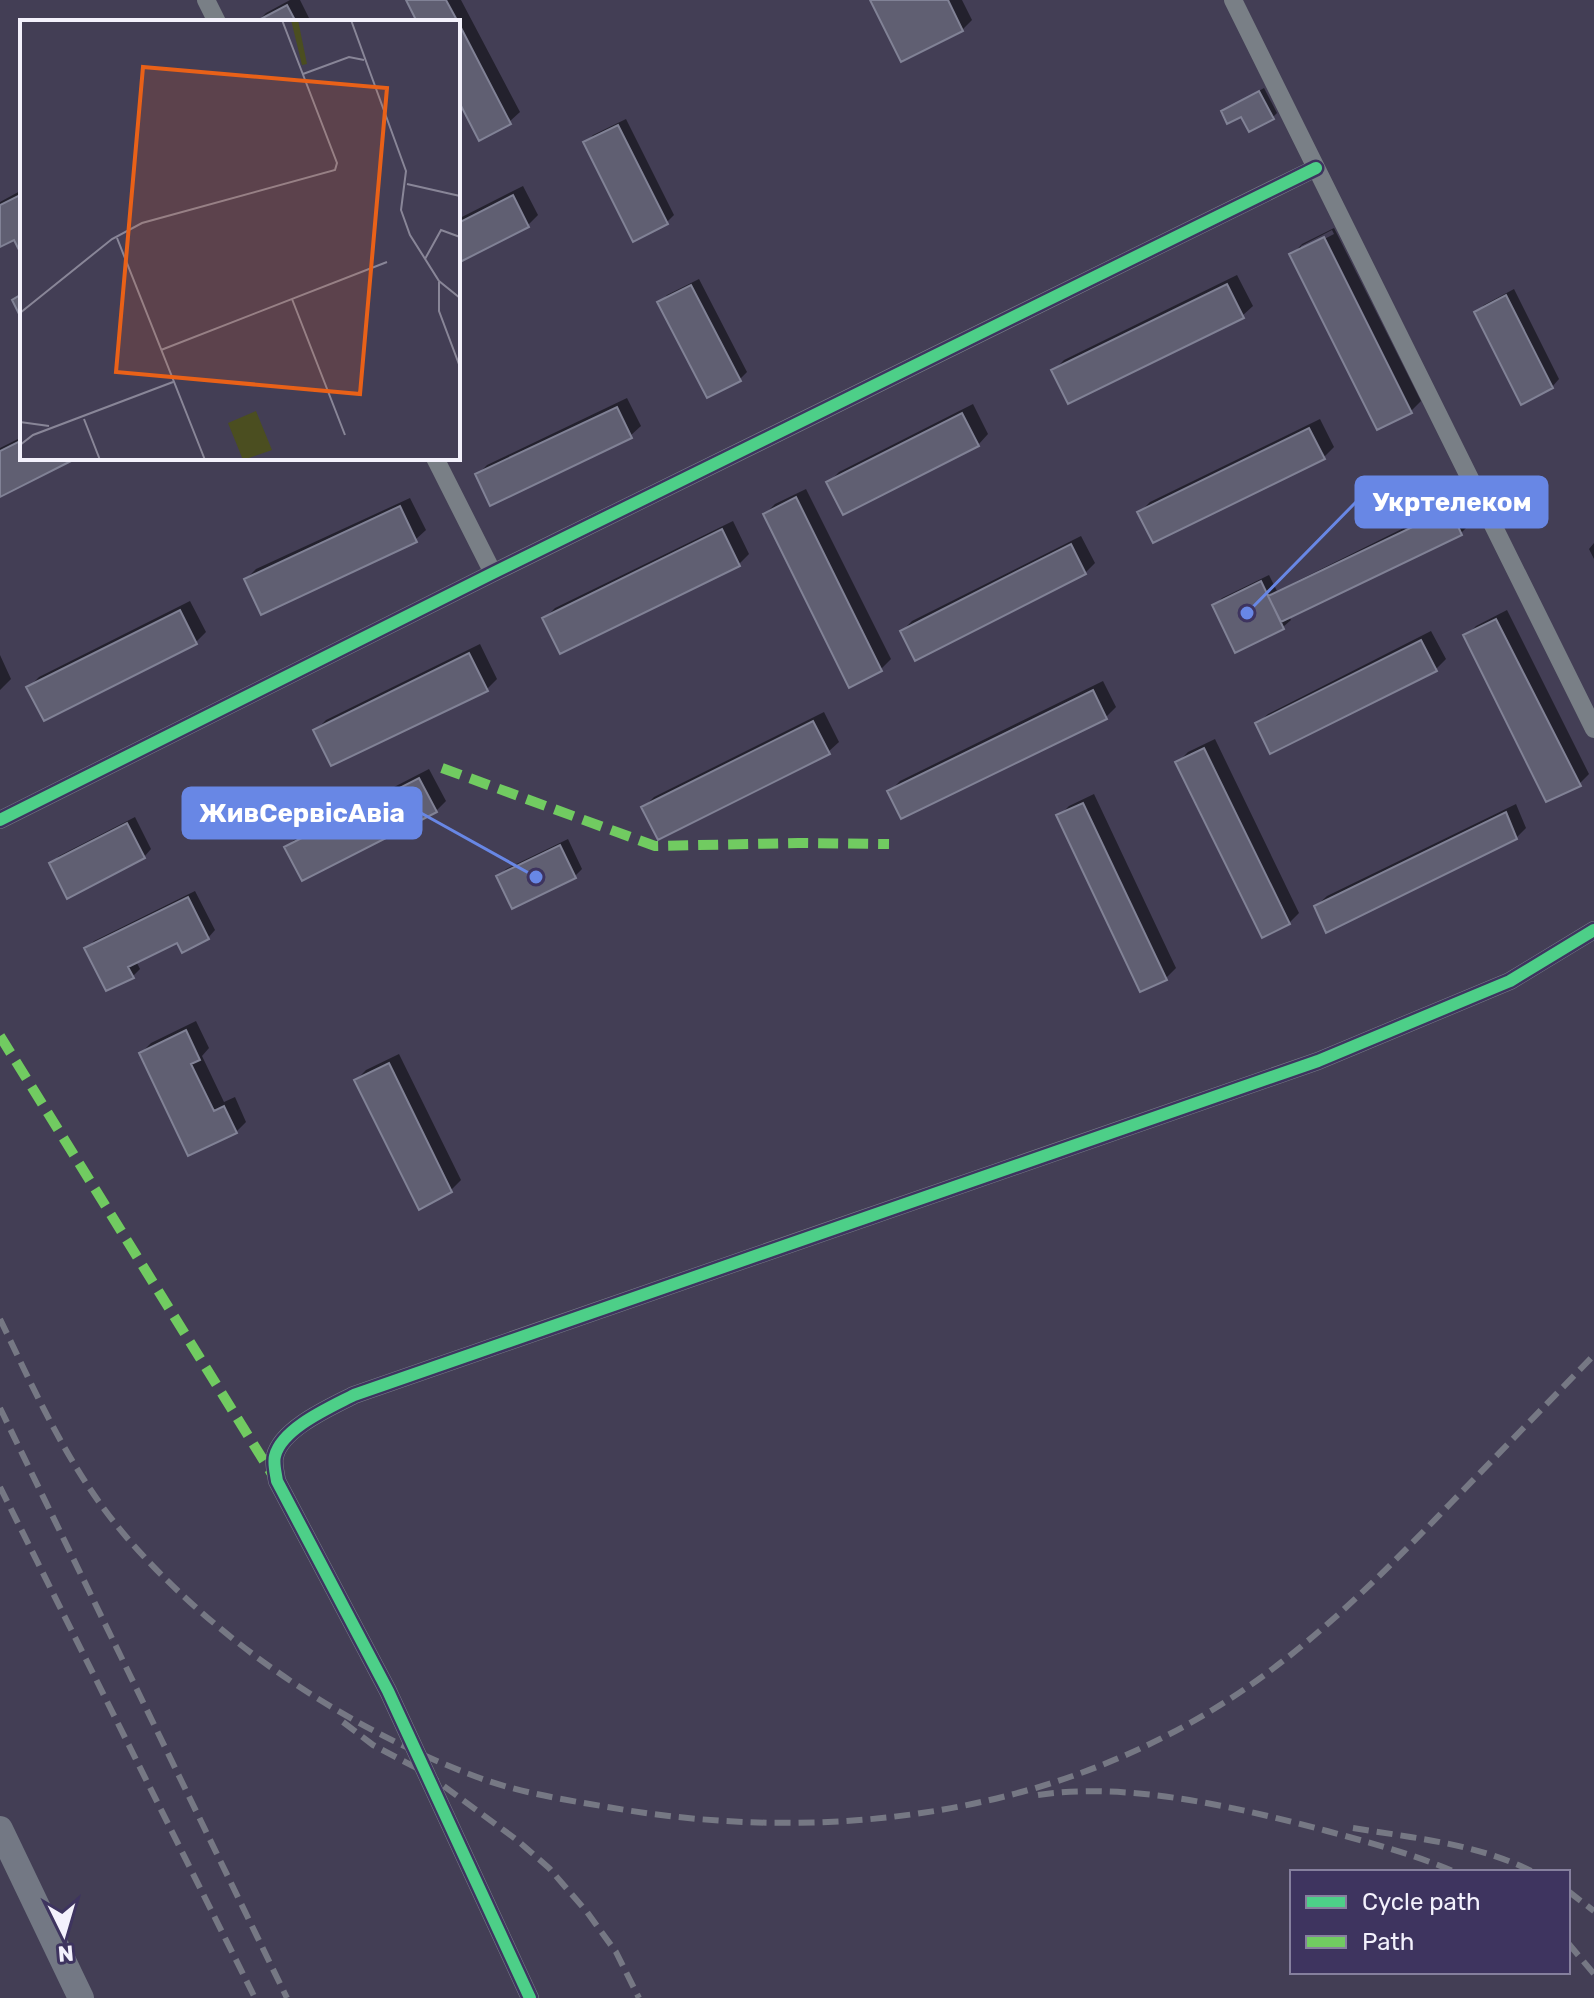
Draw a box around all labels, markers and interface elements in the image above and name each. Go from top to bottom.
inset map [20,20,460,460]
callout: Укртелеком [1356,477,1547,527]
text: Укртелеком [1372,487,1532,518]
callout: ЖивСервісАвіа [183,788,421,838]
text: ЖивСервісАвіа [199,798,405,829]
legend [1290,1870,1570,1974]
text: Cycle path [1362,1888,1481,1916]
north arrow [24,1894,104,1974]
text: Path [1362,1928,1414,1956]
text: N [57,1939,75,1968]

